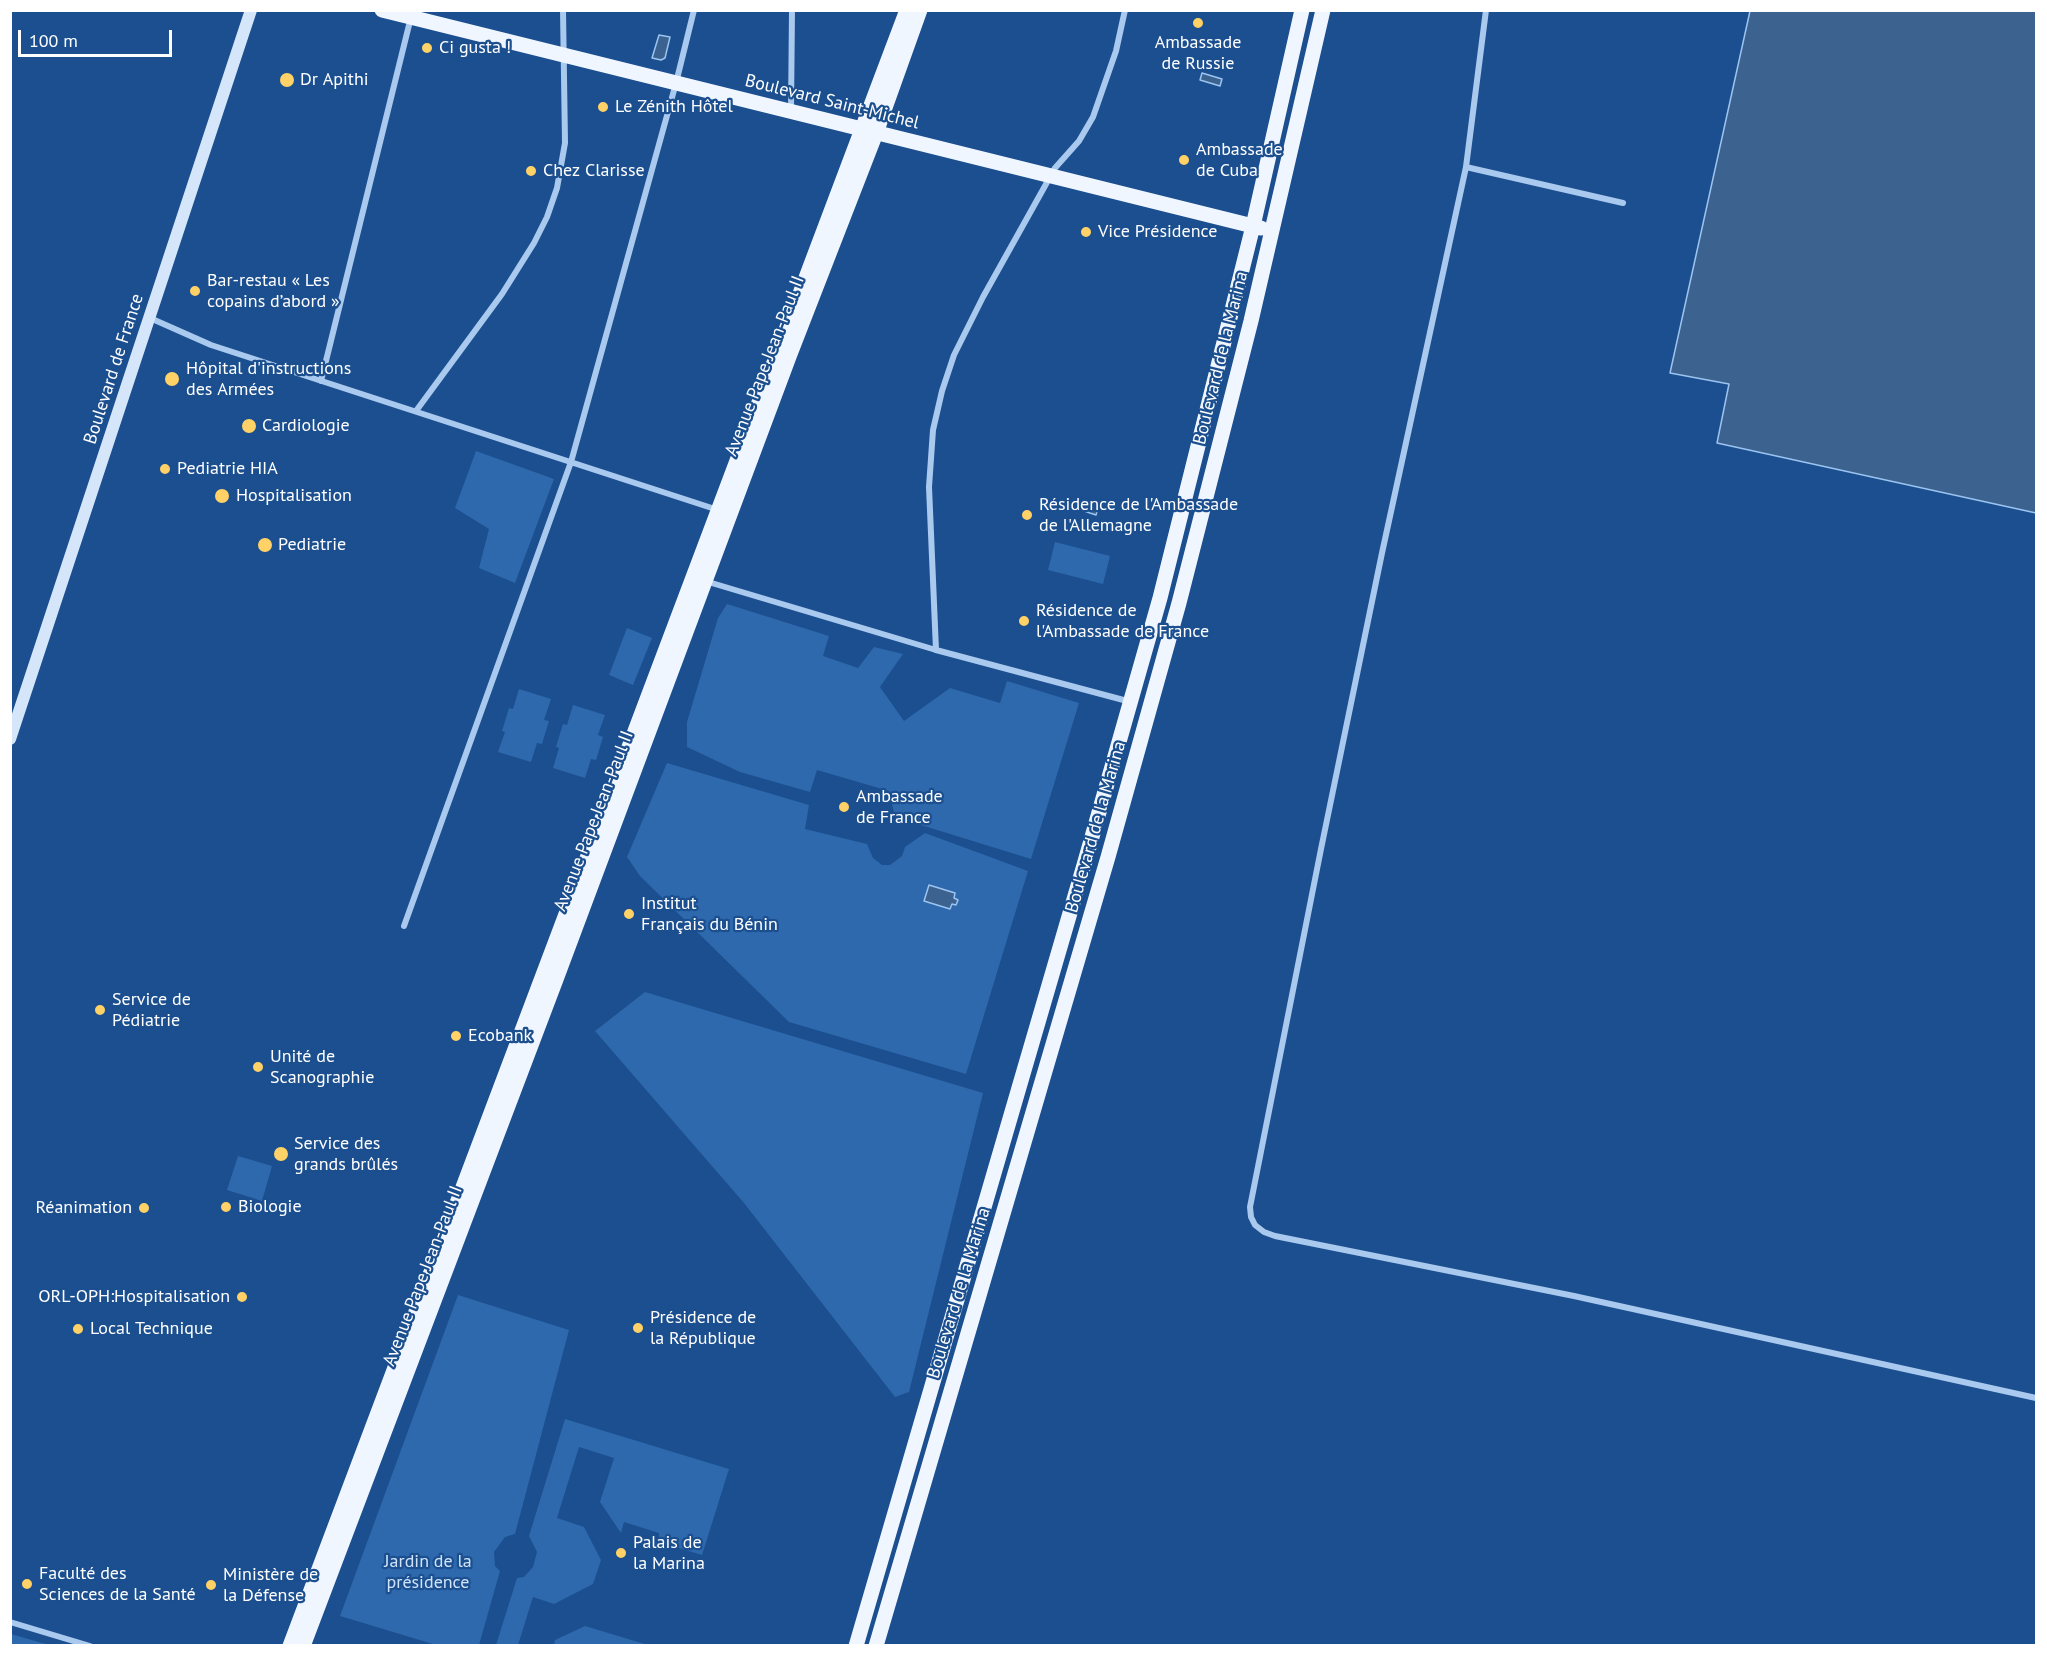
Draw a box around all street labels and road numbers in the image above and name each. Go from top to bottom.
street label: Boulevard Saint-Michel [743,70,921,134]
street label: Boulevard de la Marina [1189,269,1253,447]
street label: Avenue Pape Jean-Paul II [721,273,809,459]
street label: Boulevard de France [80,291,148,447]
street label: Avenue Pape Jean-Paul II [550,728,638,914]
street label: Boulevard de la Marina [1061,739,1131,915]
street label: Avenue Pape Jean-Paul II [379,1183,467,1369]
street label: Boulevard de la Marina [923,1205,995,1381]

